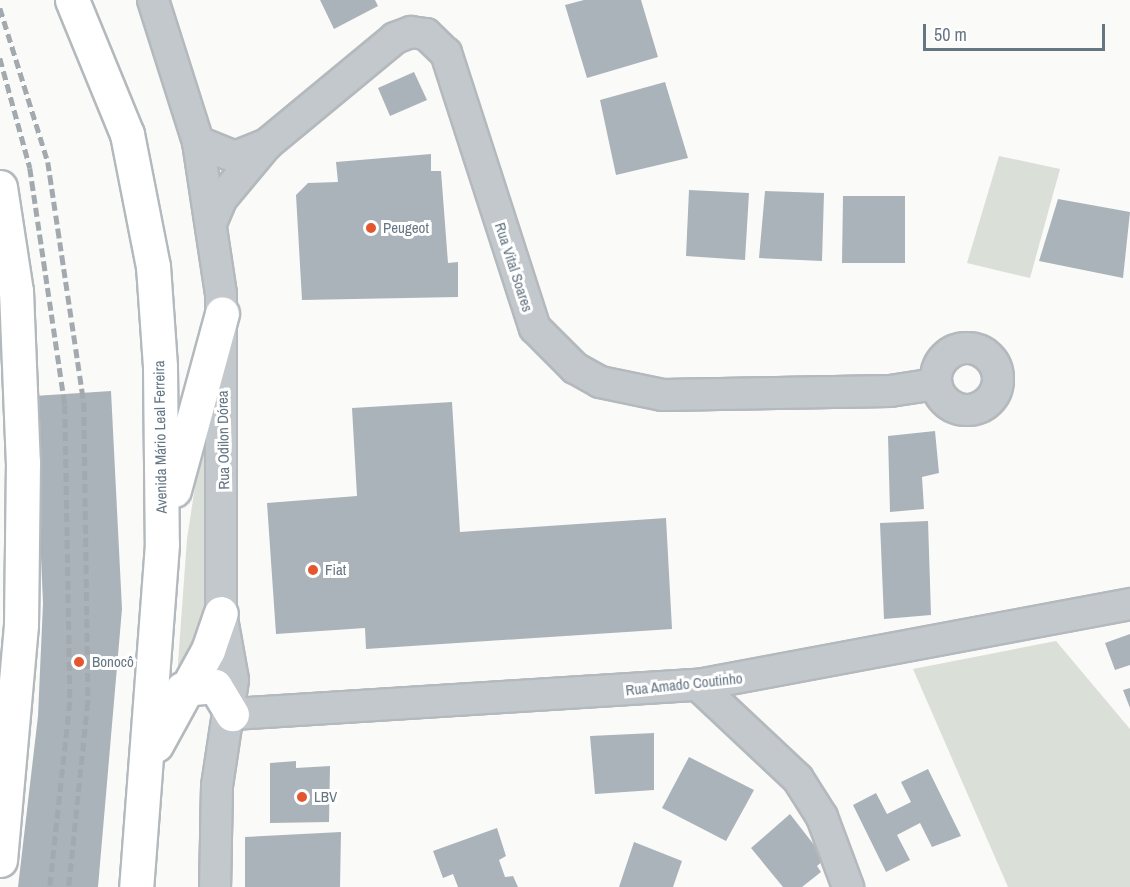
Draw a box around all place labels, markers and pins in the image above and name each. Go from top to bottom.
place label: Peugeot [383,219,429,237]
marker: Peugeot [364,221,378,235]
place label: Fiat [325,561,346,579]
marker: Fiat [306,563,320,577]
marker: Bonocô [70,653,88,671]
place label: Bonocô [92,653,134,671]
place label: LBV [314,788,337,806]
marker: LBV [295,790,309,804]

